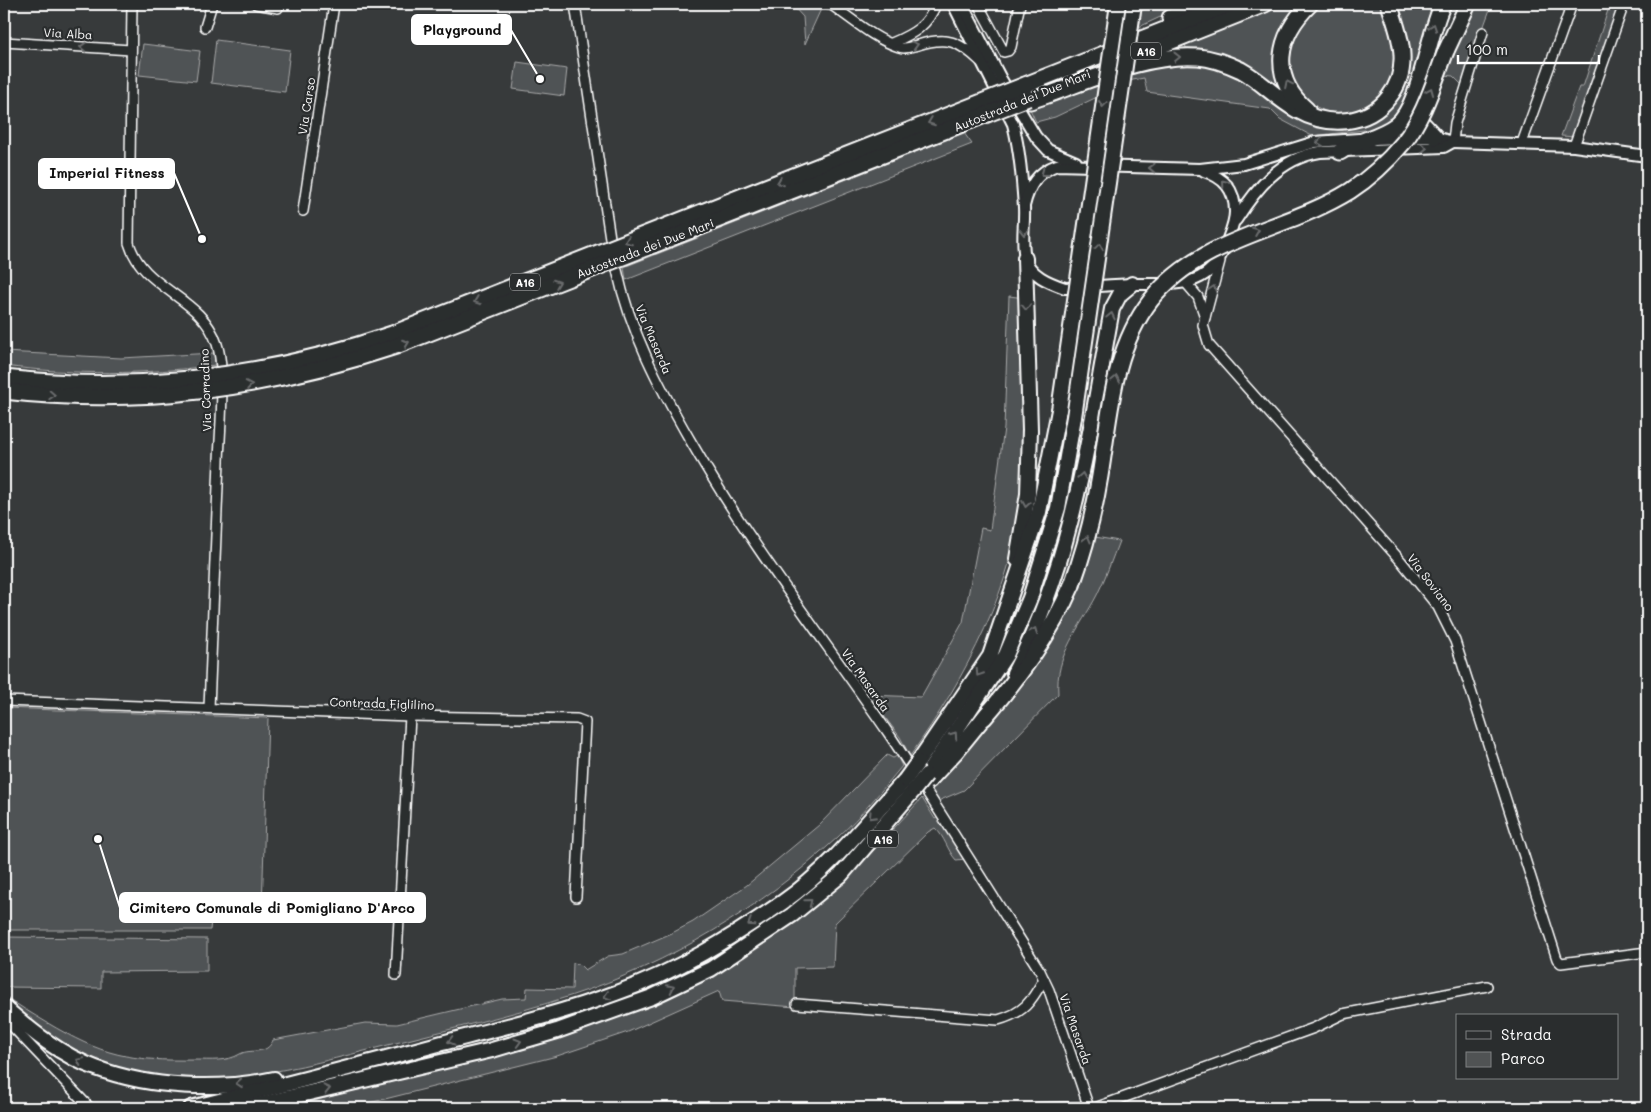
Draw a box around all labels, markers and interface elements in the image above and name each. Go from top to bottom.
callout: Playground [412,15,511,44]
text: Playground [423,20,501,39]
street label: Via Alba [43,24,93,42]
one-way arrow [1427,24,1437,32]
scale bar [1458,32,1600,64]
text: 100 m [1466,39,1508,59]
one-way arrow [78,41,86,52]
one-way arrow [910,41,918,51]
road number: A16 [1131,42,1161,59]
one-way arrow [1174,52,1181,62]
street label: Autostrada dei Due Mari [951,65,1093,135]
street label: Via Carso [294,76,318,136]
one-way arrow [1284,80,1294,89]
one-way arrow [1424,87,1434,96]
one-way arrow [1099,100,1109,108]
one-way arrow [927,116,936,127]
one-way arrow [1316,136,1325,146]
one-way arrow [1420,143,1428,153]
callout: Imperial Fitness [39,159,174,188]
text: Imperial Fitness [49,163,165,182]
one-way arrow [1147,163,1155,173]
one-way arrow [1040,167,1050,176]
one-way arrow [776,176,784,186]
one-way arrow [1222,180,1231,189]
street label: Autostrada dei Due Mari [574,214,716,282]
one-way arrow [1251,227,1260,237]
one-way arrow [1019,228,1029,236]
one-way arrow [624,235,633,245]
one-way arrow [1093,243,1103,252]
road number: A16 [510,274,540,290]
one-way arrow [552,279,561,289]
one-way arrow [1207,286,1217,294]
one-way arrow [473,294,482,305]
street label: Via Masarda [632,302,676,376]
one-way arrow [1021,303,1031,311]
one-way arrow [1105,312,1116,321]
one-way arrow [401,338,409,348]
street label: Via Corradino [196,348,214,432]
one-way arrow [1110,375,1121,384]
one-way arrow [245,380,253,390]
one-way arrow [49,390,57,401]
one-way arrow [1076,472,1086,480]
one-way arrow [1021,500,1032,508]
one-way arrow [1081,534,1092,543]
street label: Via Soviano [1404,550,1458,614]
one-way arrow [1028,627,1039,636]
street label: Via Masarda [838,645,894,715]
one-way arrow [976,667,985,677]
street label: Contrada Figlilino [329,693,435,713]
one-way arrow [948,732,957,741]
one-way arrow [869,810,878,819]
road number: A16 [868,831,898,848]
callout: Cimitero Comunale di Pomigliano D'Arco [120,893,425,922]
text: Cimitero Comunale di Pomigliano D'Arco [129,898,415,917]
one-way arrow [803,898,812,907]
one-way arrow [748,916,757,926]
one-way arrow [666,984,675,994]
one-way arrow [603,991,612,1001]
street label: Via Masarda [1056,991,1096,1067]
legend [1456,1014,1618,1080]
text: Strada [1501,1024,1552,1044]
one-way arrow [446,1035,455,1046]
one-way arrow [514,1038,522,1048]
text: Parco [1501,1048,1545,1068]
one-way arrow [76,1057,85,1067]
one-way arrow [234,1078,242,1089]
one-way arrow [322,1084,331,1095]

